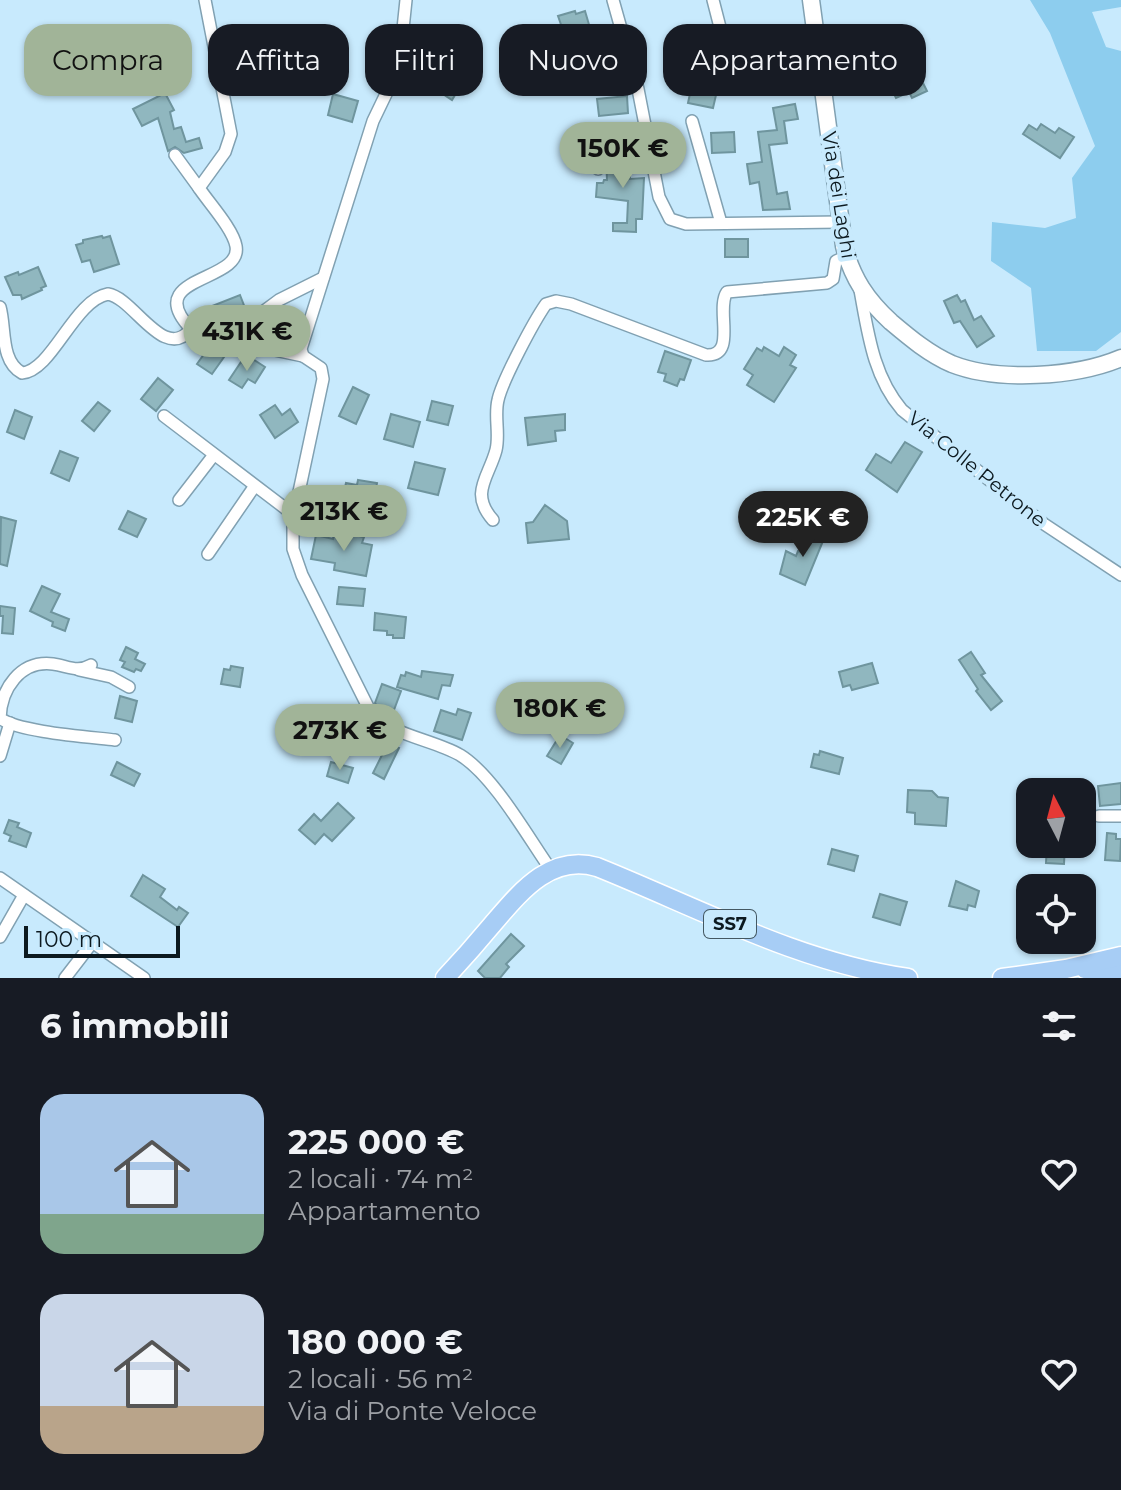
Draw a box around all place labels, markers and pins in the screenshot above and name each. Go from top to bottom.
pin: 150K € [558,122,688,190]
pin: 431K € [182,305,312,373]
pin: 213K € [279,485,409,553]
pin: 225K € [738,491,868,559]
pin: 180K € [495,682,625,750]
pin: 273K € [275,704,405,772]

